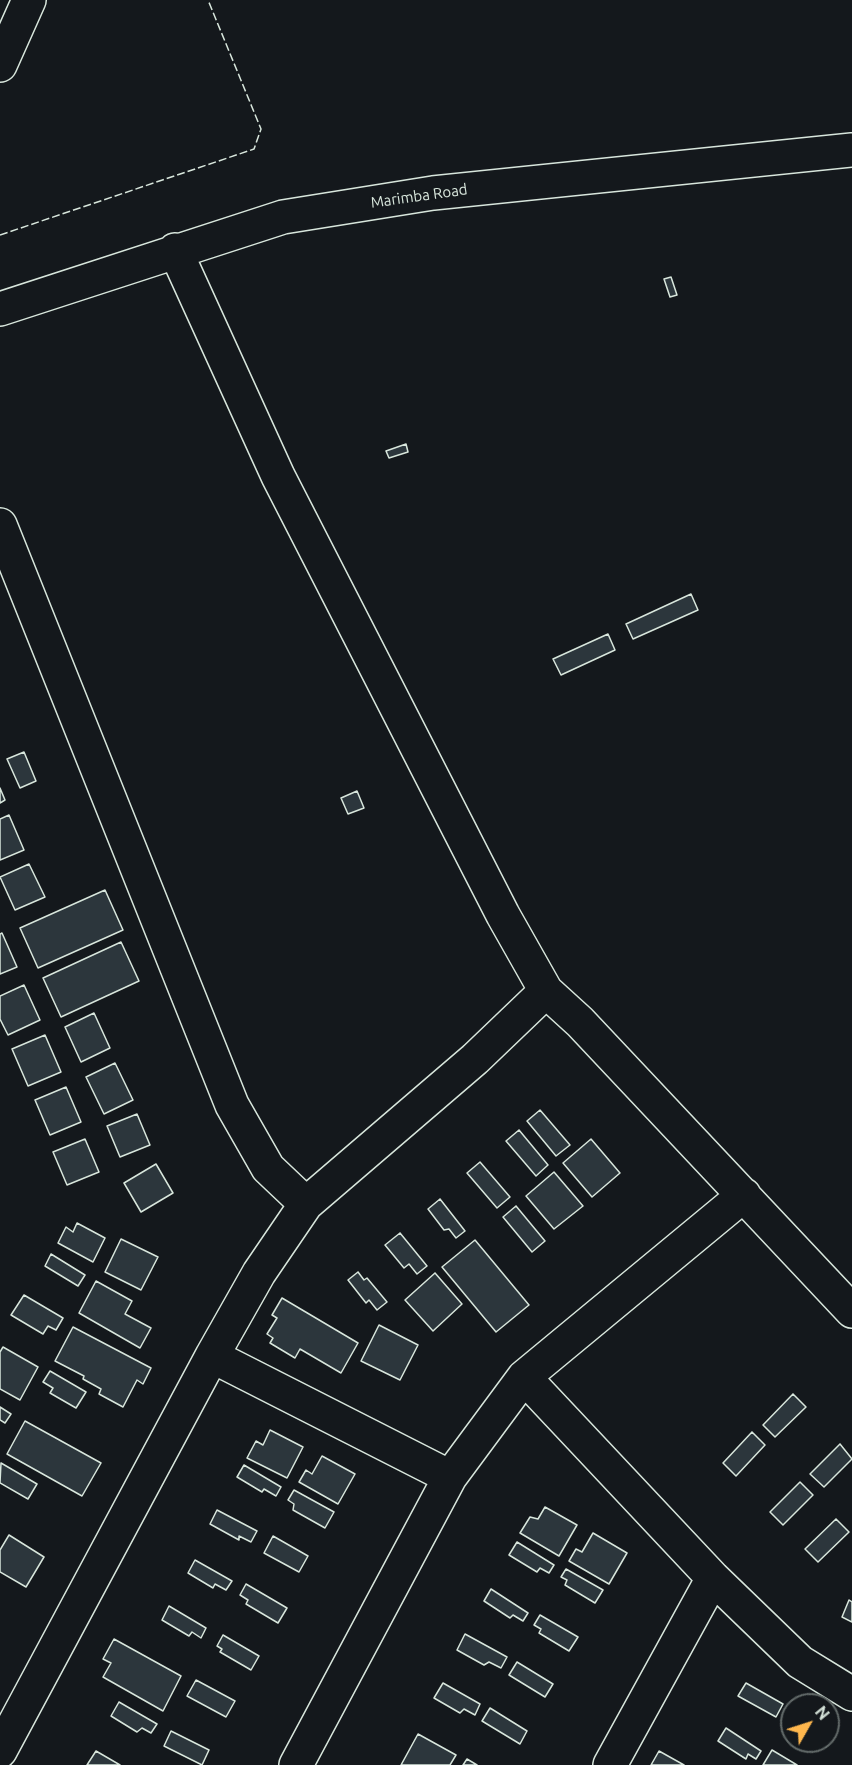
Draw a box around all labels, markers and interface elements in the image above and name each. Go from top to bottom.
street label: Marimba Road [369,180,469,212]
north arrow [780,1693,840,1753]
text: N [812,1703,833,1723]

